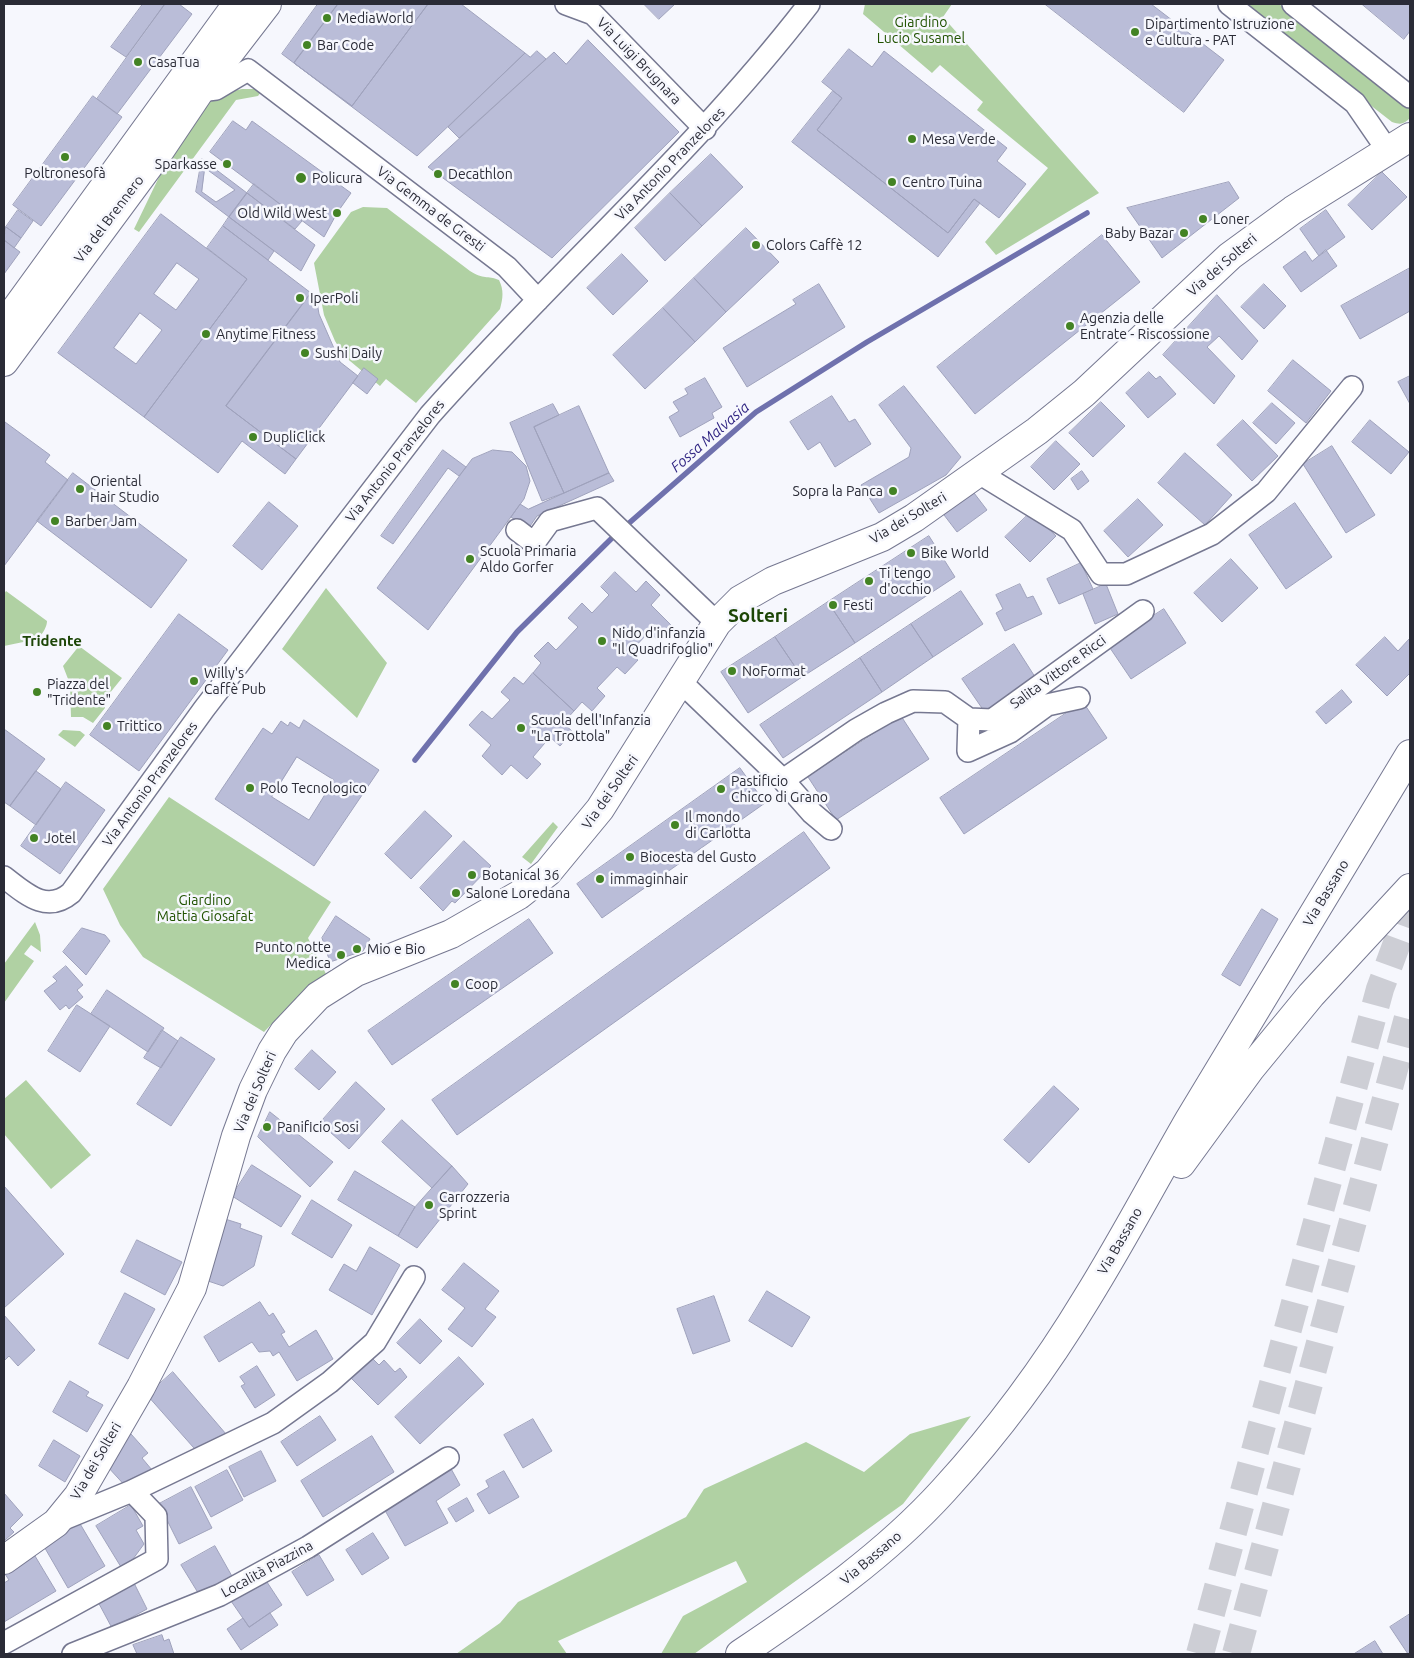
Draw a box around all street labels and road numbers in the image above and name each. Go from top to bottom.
street label: Via Luigi Brugnara [593,14,685,108]
street label: Via Antonio Pranzelores [612,104,728,224]
street label: Via Gemma de Gresti [374,163,488,255]
street label: Via del Brennero [71,172,147,266]
street label: Via dei Solteri [1184,230,1260,300]
street label: Via Antonio Pranzelores [342,397,448,525]
street label: Via dei Solteri [866,488,950,548]
street label: Salita Vittore Ricci [1007,632,1109,712]
street label: Via Antonio Pranzelores [99,718,201,850]
street label: Via dei Solteri [578,752,642,832]
street label: Via Bassano [1300,857,1352,929]
street label: Via dei Solteri [230,1049,280,1135]
street label: Via Bassano [1094,1204,1146,1278]
street label: Via dei Solteri [67,1419,125,1503]
street label: Via Bassano [837,1528,905,1588]
street label: Località Piazzina [218,1537,316,1601]

